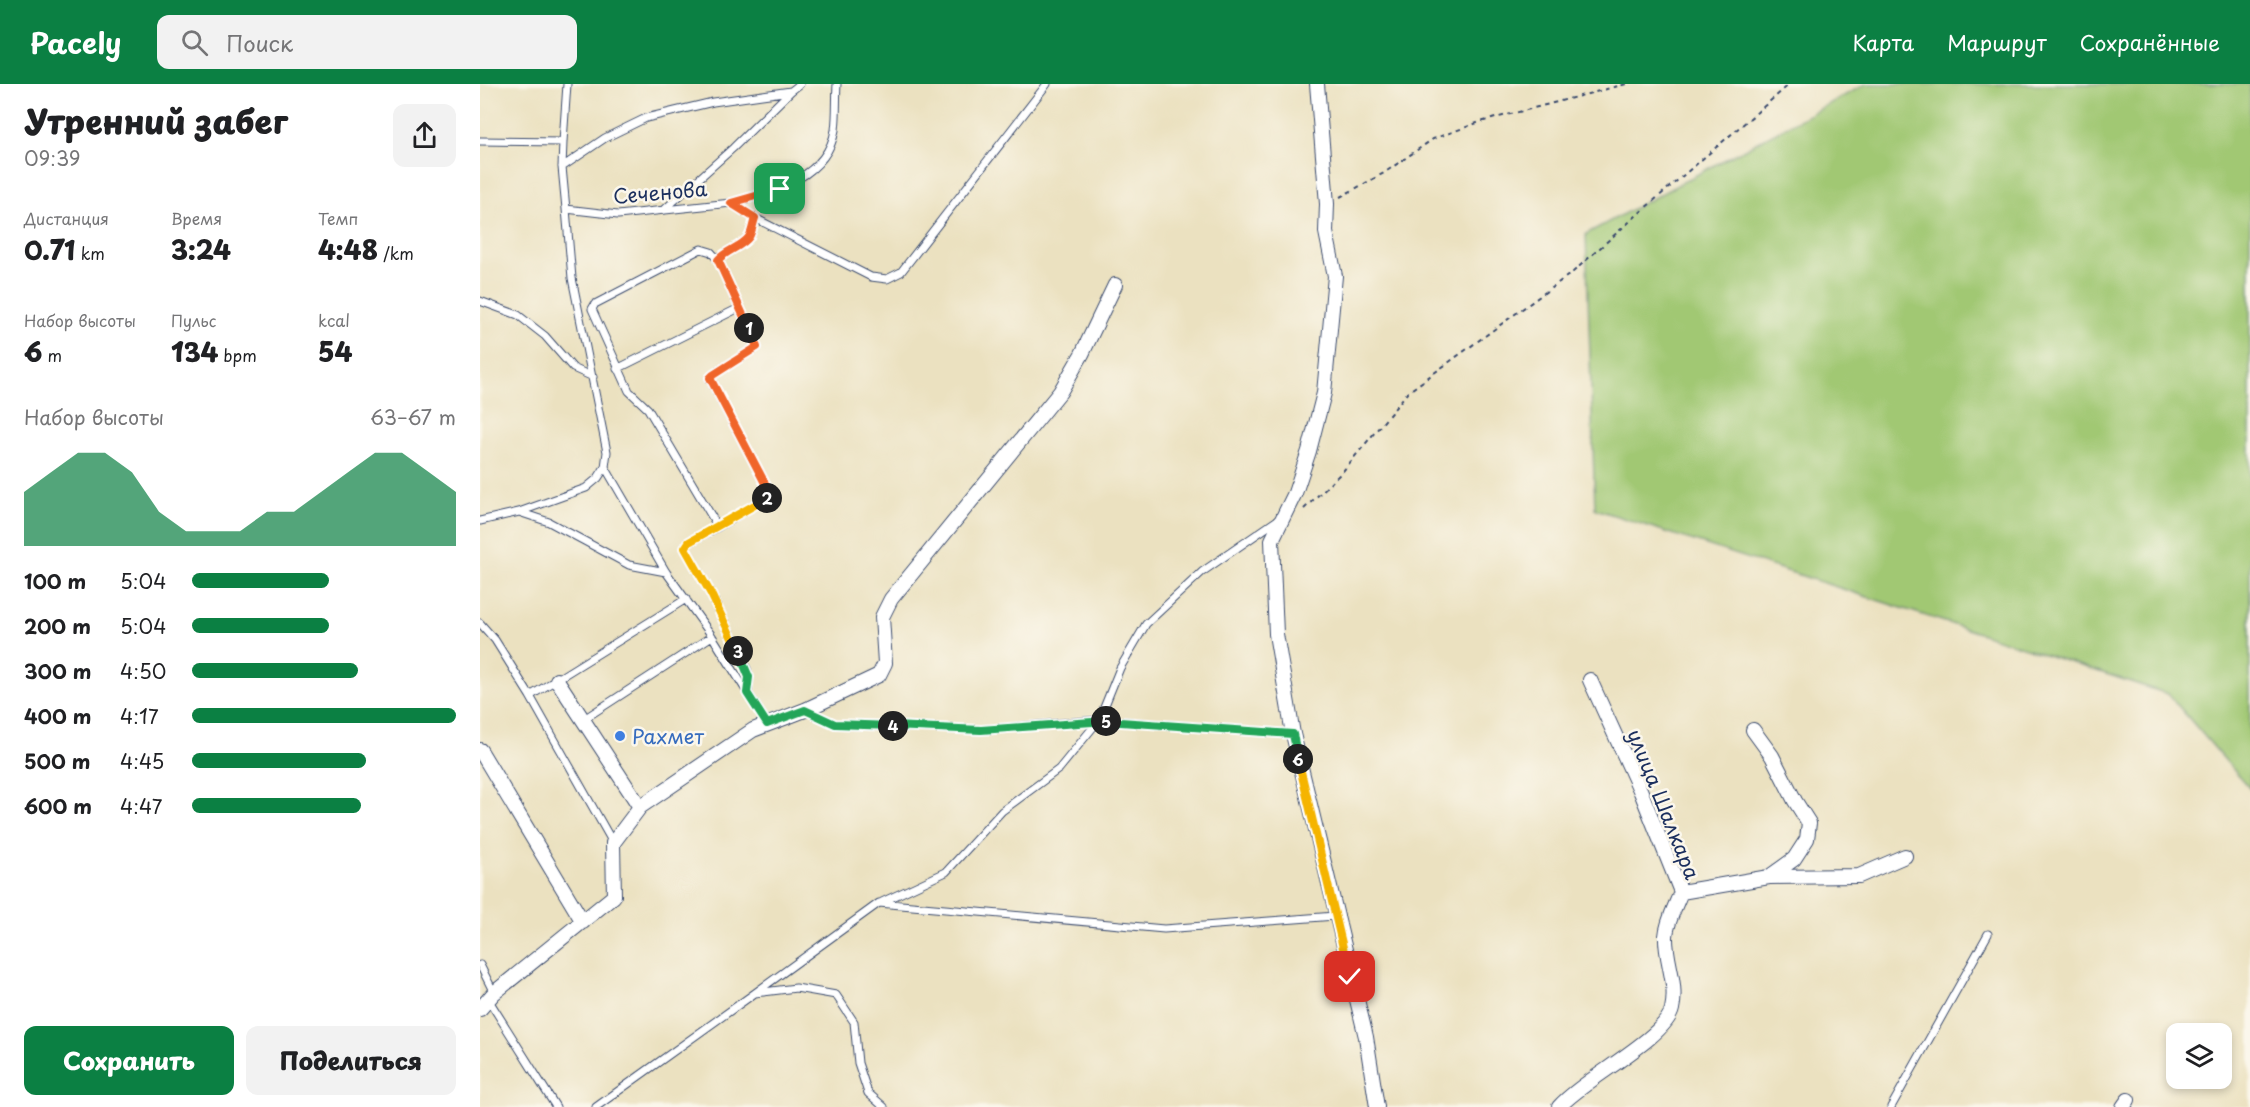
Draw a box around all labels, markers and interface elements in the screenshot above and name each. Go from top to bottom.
search box [157,15,577,69]
text: Pacely [30,21,121,64]
icon: search [178,26,211,59]
text: Поиск [226,26,293,59]
text: Карта [1853,26,1914,58]
text: Маршрут [1947,26,2047,58]
text: Сохранённые [2080,26,2220,58]
text: Утренний забег [24,95,288,145]
button: share [393,104,456,167]
text: 09:39 [24,143,81,173]
pin [754,163,805,214]
icon: arrive [763,172,796,205]
street label: Сеченова [612,173,709,211]
text: Дистанция [24,206,109,230]
text: Время [171,206,222,230]
text: Темп [318,206,358,230]
text: 0.71 [24,230,75,269]
text: 3:24 [171,230,231,269]
text: 4:48 [318,230,378,269]
text: km [75,241,105,265]
text: /km [378,241,414,265]
text: Набор высоты [24,308,136,332]
text: Пульс [171,308,216,332]
text: kcal [318,308,350,332]
pin: 1 [734,313,764,343]
text: 1 [745,316,753,340]
text: 6 [24,332,42,371]
text: 134 [171,332,218,371]
text: 54 [318,332,352,371]
text: m [42,343,62,367]
text: bpm [218,343,257,367]
text: Набор высоты [24,402,164,432]
text: 63–67 m [370,402,456,432]
pin: 2 [752,483,782,513]
text: 2 [761,486,773,510]
text: 100 m [24,566,86,596]
text: 5:04 [120,566,166,596]
text: 200 m [24,611,91,641]
text: 5:04 [120,611,166,641]
pin: 3 [723,636,753,666]
text: 3 [733,639,743,663]
text: 300 m [24,656,92,686]
text: 4:50 [120,656,166,686]
text: 400 m [24,701,92,731]
text: 4:17 [120,701,159,731]
pin: 5 [1091,706,1121,736]
text: 5 [1101,709,1111,733]
pin: 4 [878,711,908,741]
text: 4 [888,714,898,738]
place label: Рахмет [632,721,704,751]
street label: улица Шалкара [1620,724,1708,884]
marker: Рахмет [613,729,627,743]
pin: 6 [1283,744,1313,774]
text: 500 m [24,746,91,776]
text: 4:45 [120,746,164,776]
text: 6 [1292,747,1304,771]
text: 600 m [24,791,92,821]
text: 4:47 [120,791,162,821]
pin [1324,951,1375,1002]
icon: check [1333,960,1366,993]
map controls [2166,1023,2232,1089]
button: layers [2166,1023,2232,1089]
button: Сохранить [24,1026,234,1095]
button: Поделиться [246,1026,456,1095]

